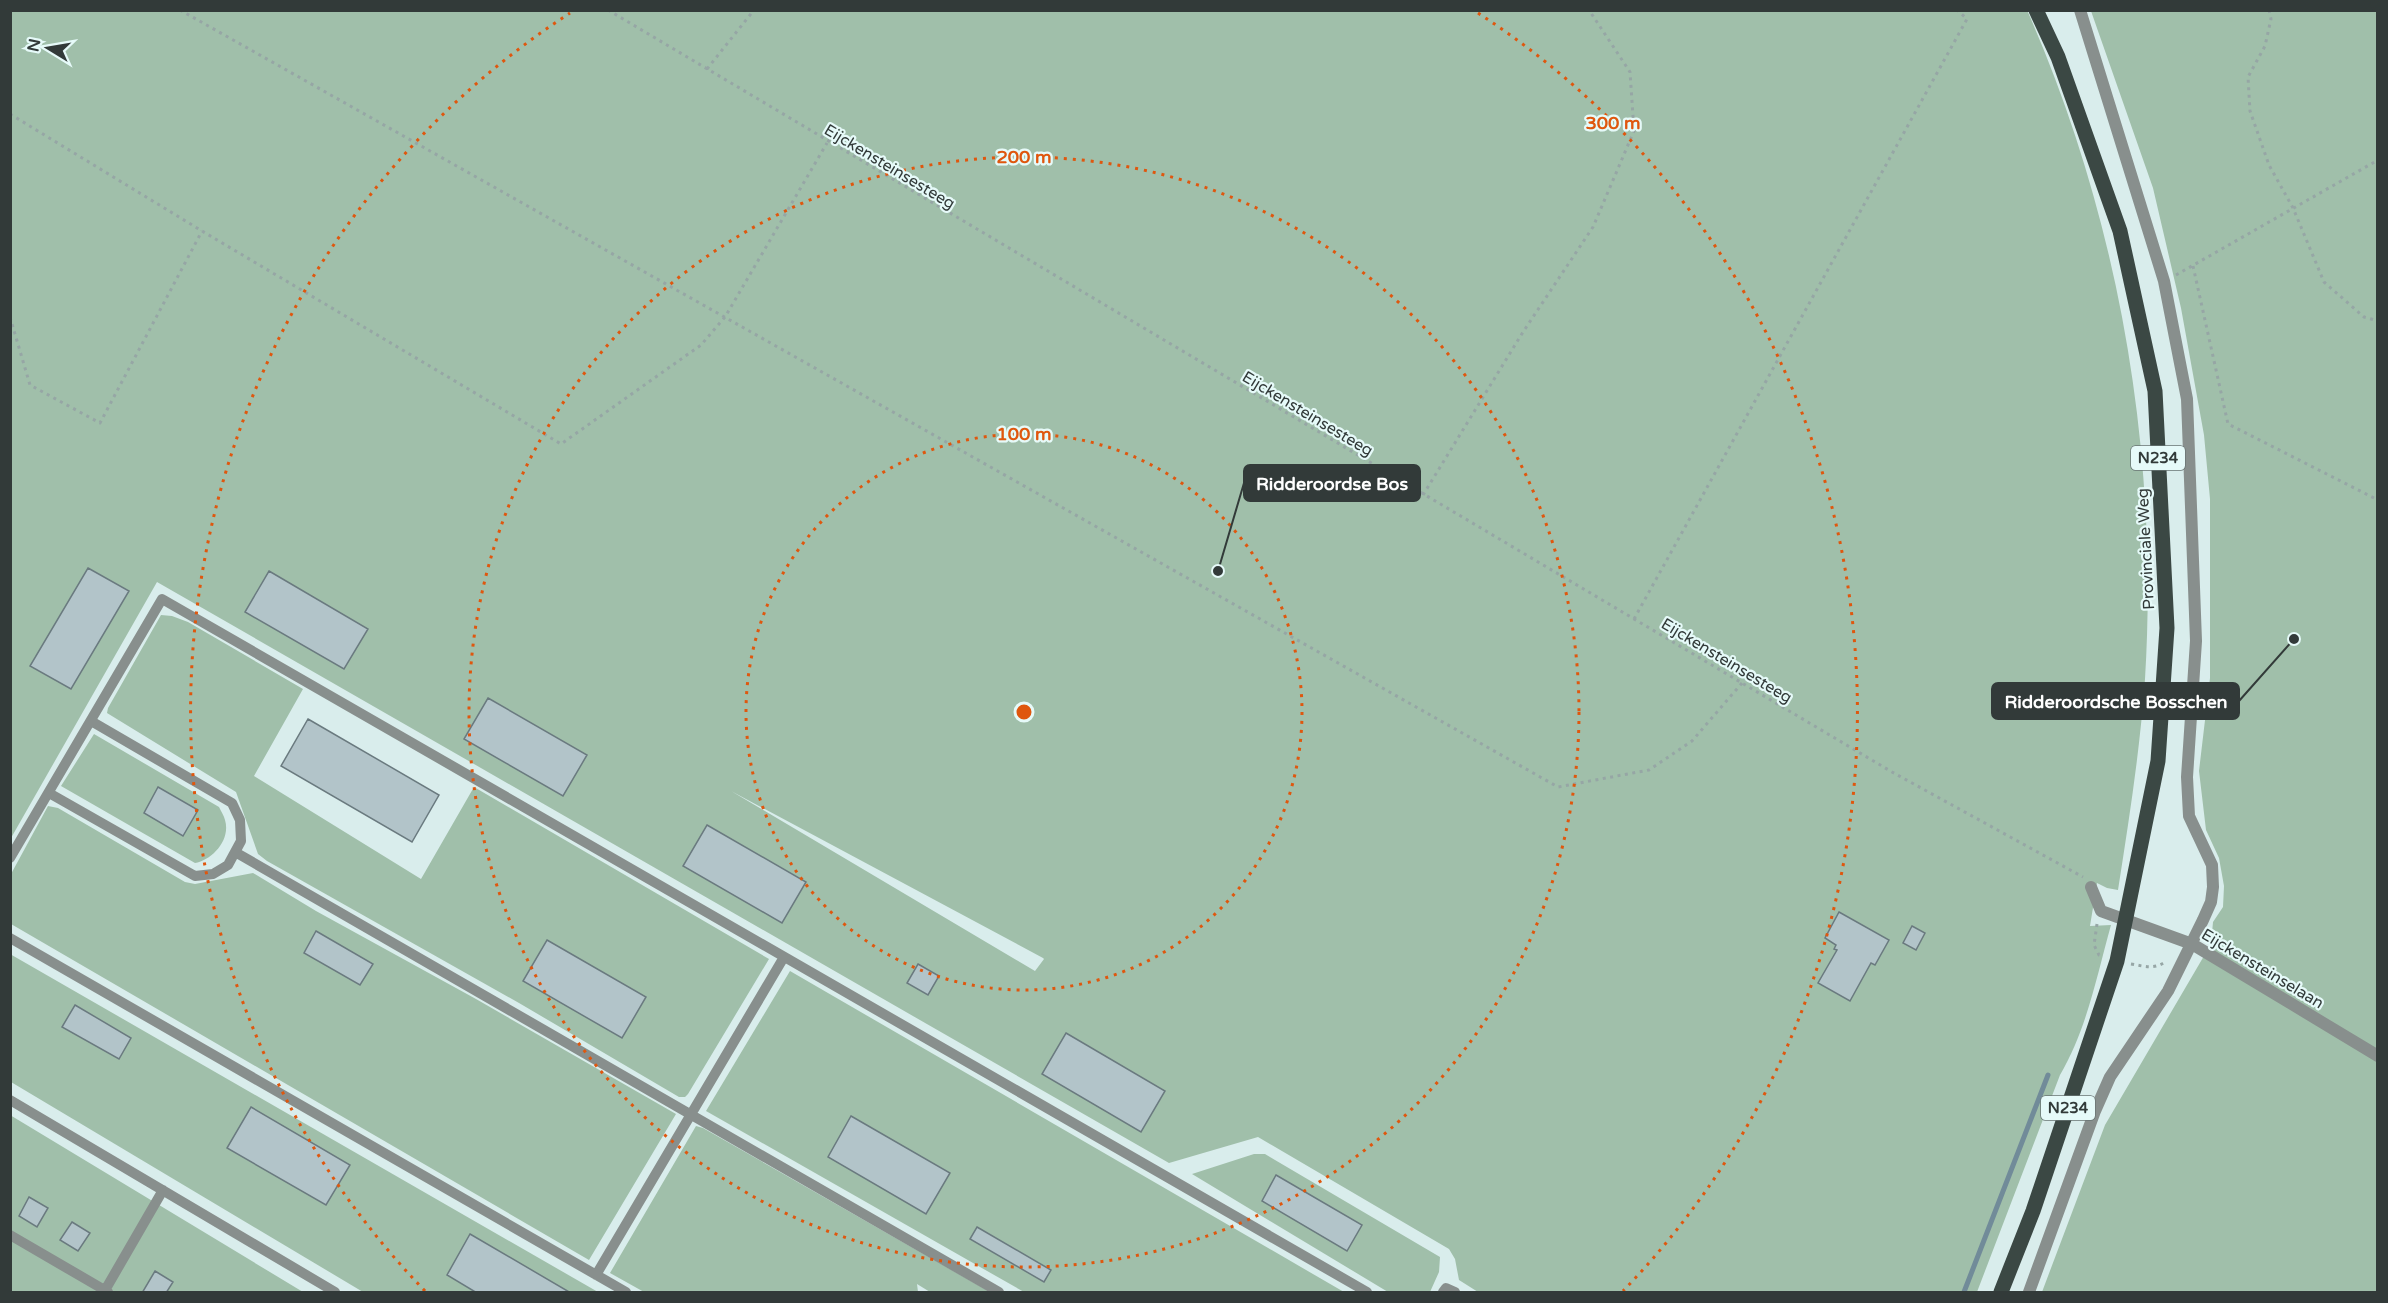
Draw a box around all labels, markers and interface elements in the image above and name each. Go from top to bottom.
north arrow [18,18,78,78]
text: N [23,37,45,54]
text: 300 m [1585,112,1641,134]
street label: Eijckensteinsesteeg [820,120,959,214]
text: 200 m [996,146,1052,168]
street label: Eijckensteinsesteeg [1238,367,1377,461]
text: 100 m [996,423,1052,445]
road number: N234 [2131,446,2185,470]
callout: Ridderoordse Bos [1244,465,1420,501]
text: Ridderoordse Bos [1256,473,1408,495]
street label: Provinciale Weg [2133,488,2159,610]
street label: Eijckensteinsesteeg [1657,614,1796,708]
callout: Ridderoordsche Bosschen [1992,683,2239,719]
text: Ridderoordsche Bosschen [2004,691,2228,713]
centre of rings [1014,702,1034,722]
street label: Eijckensteinselaan [2198,924,2327,1013]
road number: N234 [2041,1096,2095,1120]

